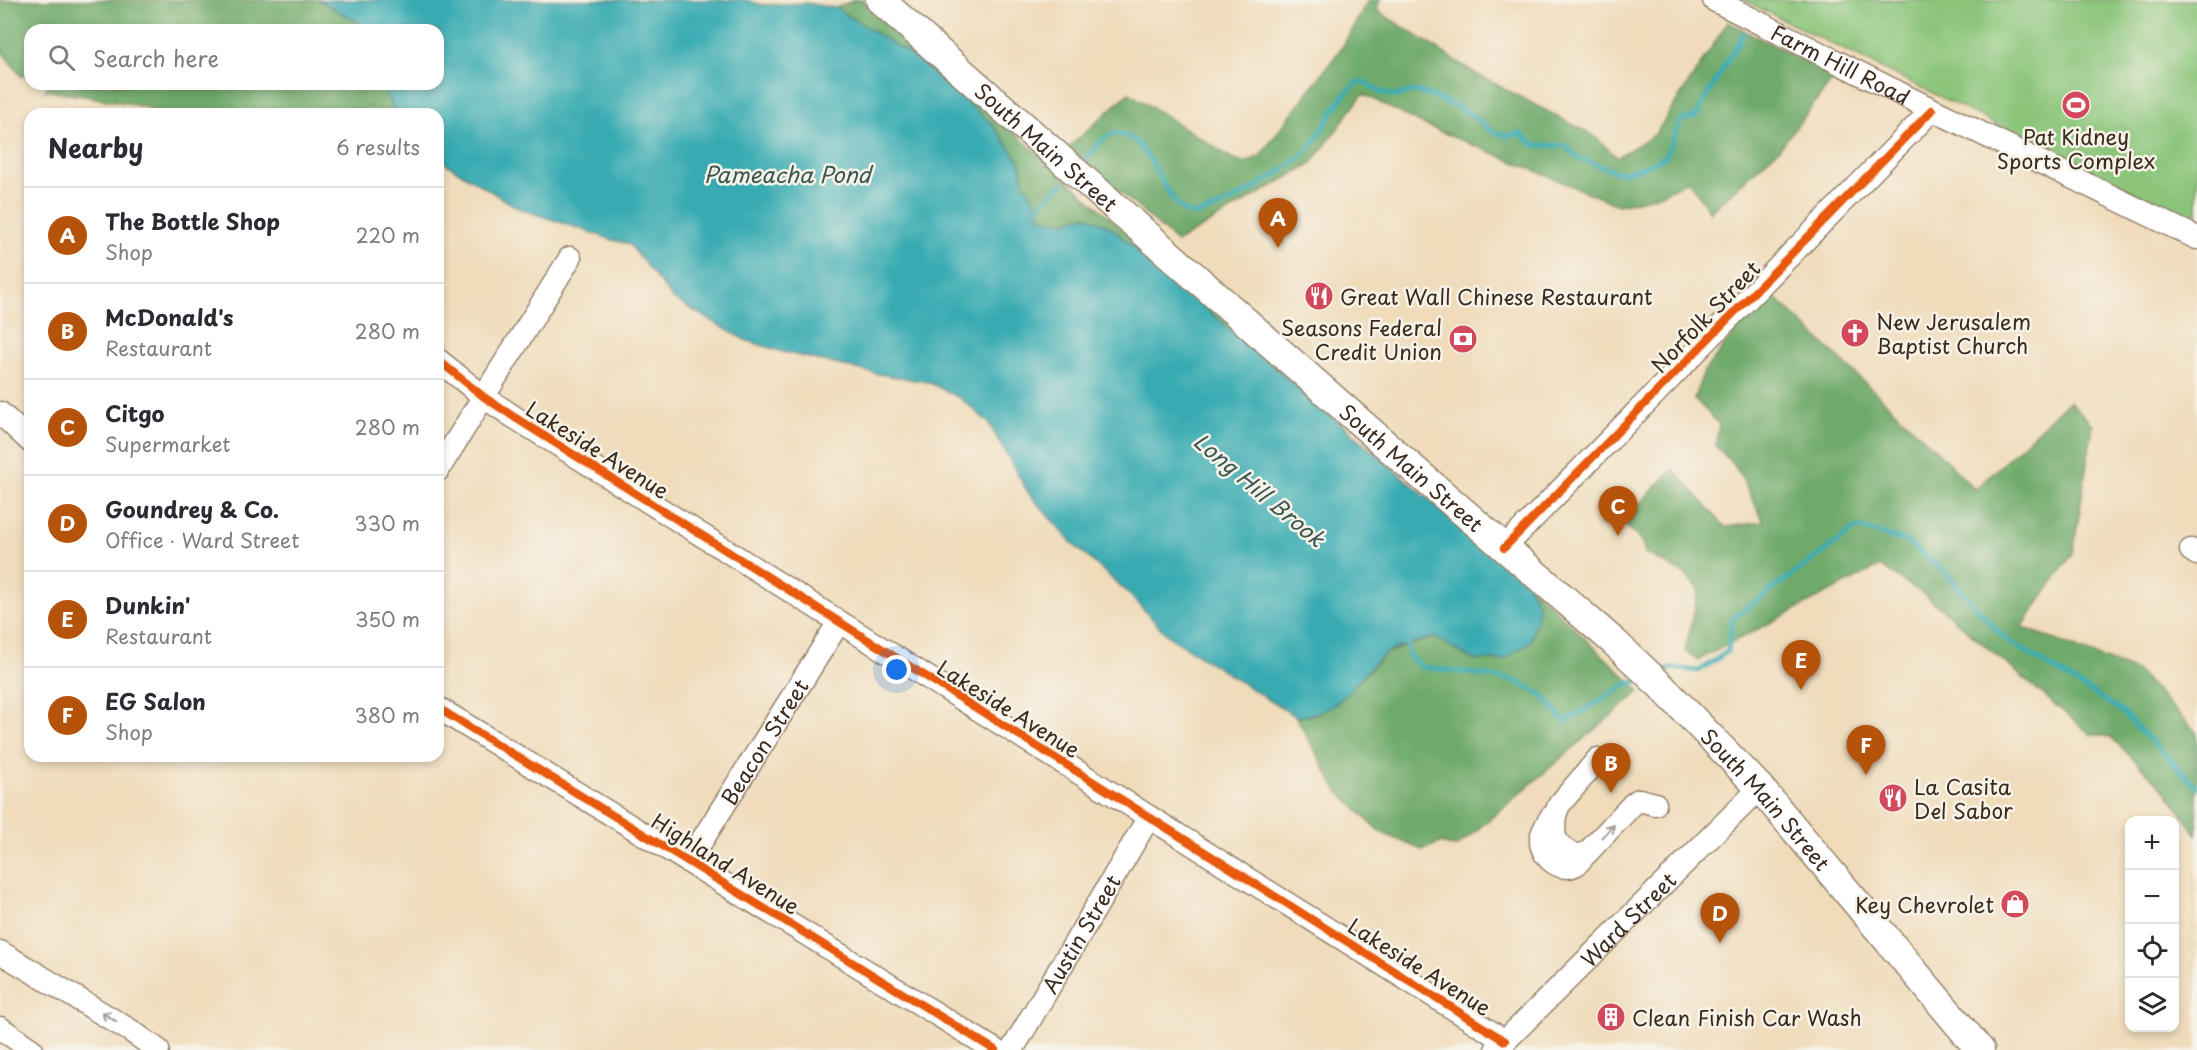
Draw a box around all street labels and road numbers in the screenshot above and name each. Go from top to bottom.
street label: Farm Hill Road [1766,15,1916,112]
street label: South Main Street [968,75,1125,219]
street label: Norfolk Street [1643,253,1767,379]
street label: Lakeside Avenue [520,392,676,506]
street label: South Main Street [1333,396,1491,539]
street label: Lakeside Avenue [931,651,1087,765]
street label: Beacon Street [712,672,816,811]
street label: South Main Street [1694,721,1838,877]
street label: Highland Avenue [646,805,806,921]
street label: Ward Street [1573,864,1683,974]
street label: Austin Street [1033,868,1128,999]
street label: Lakeside Avenue [1342,909,1498,1023]

